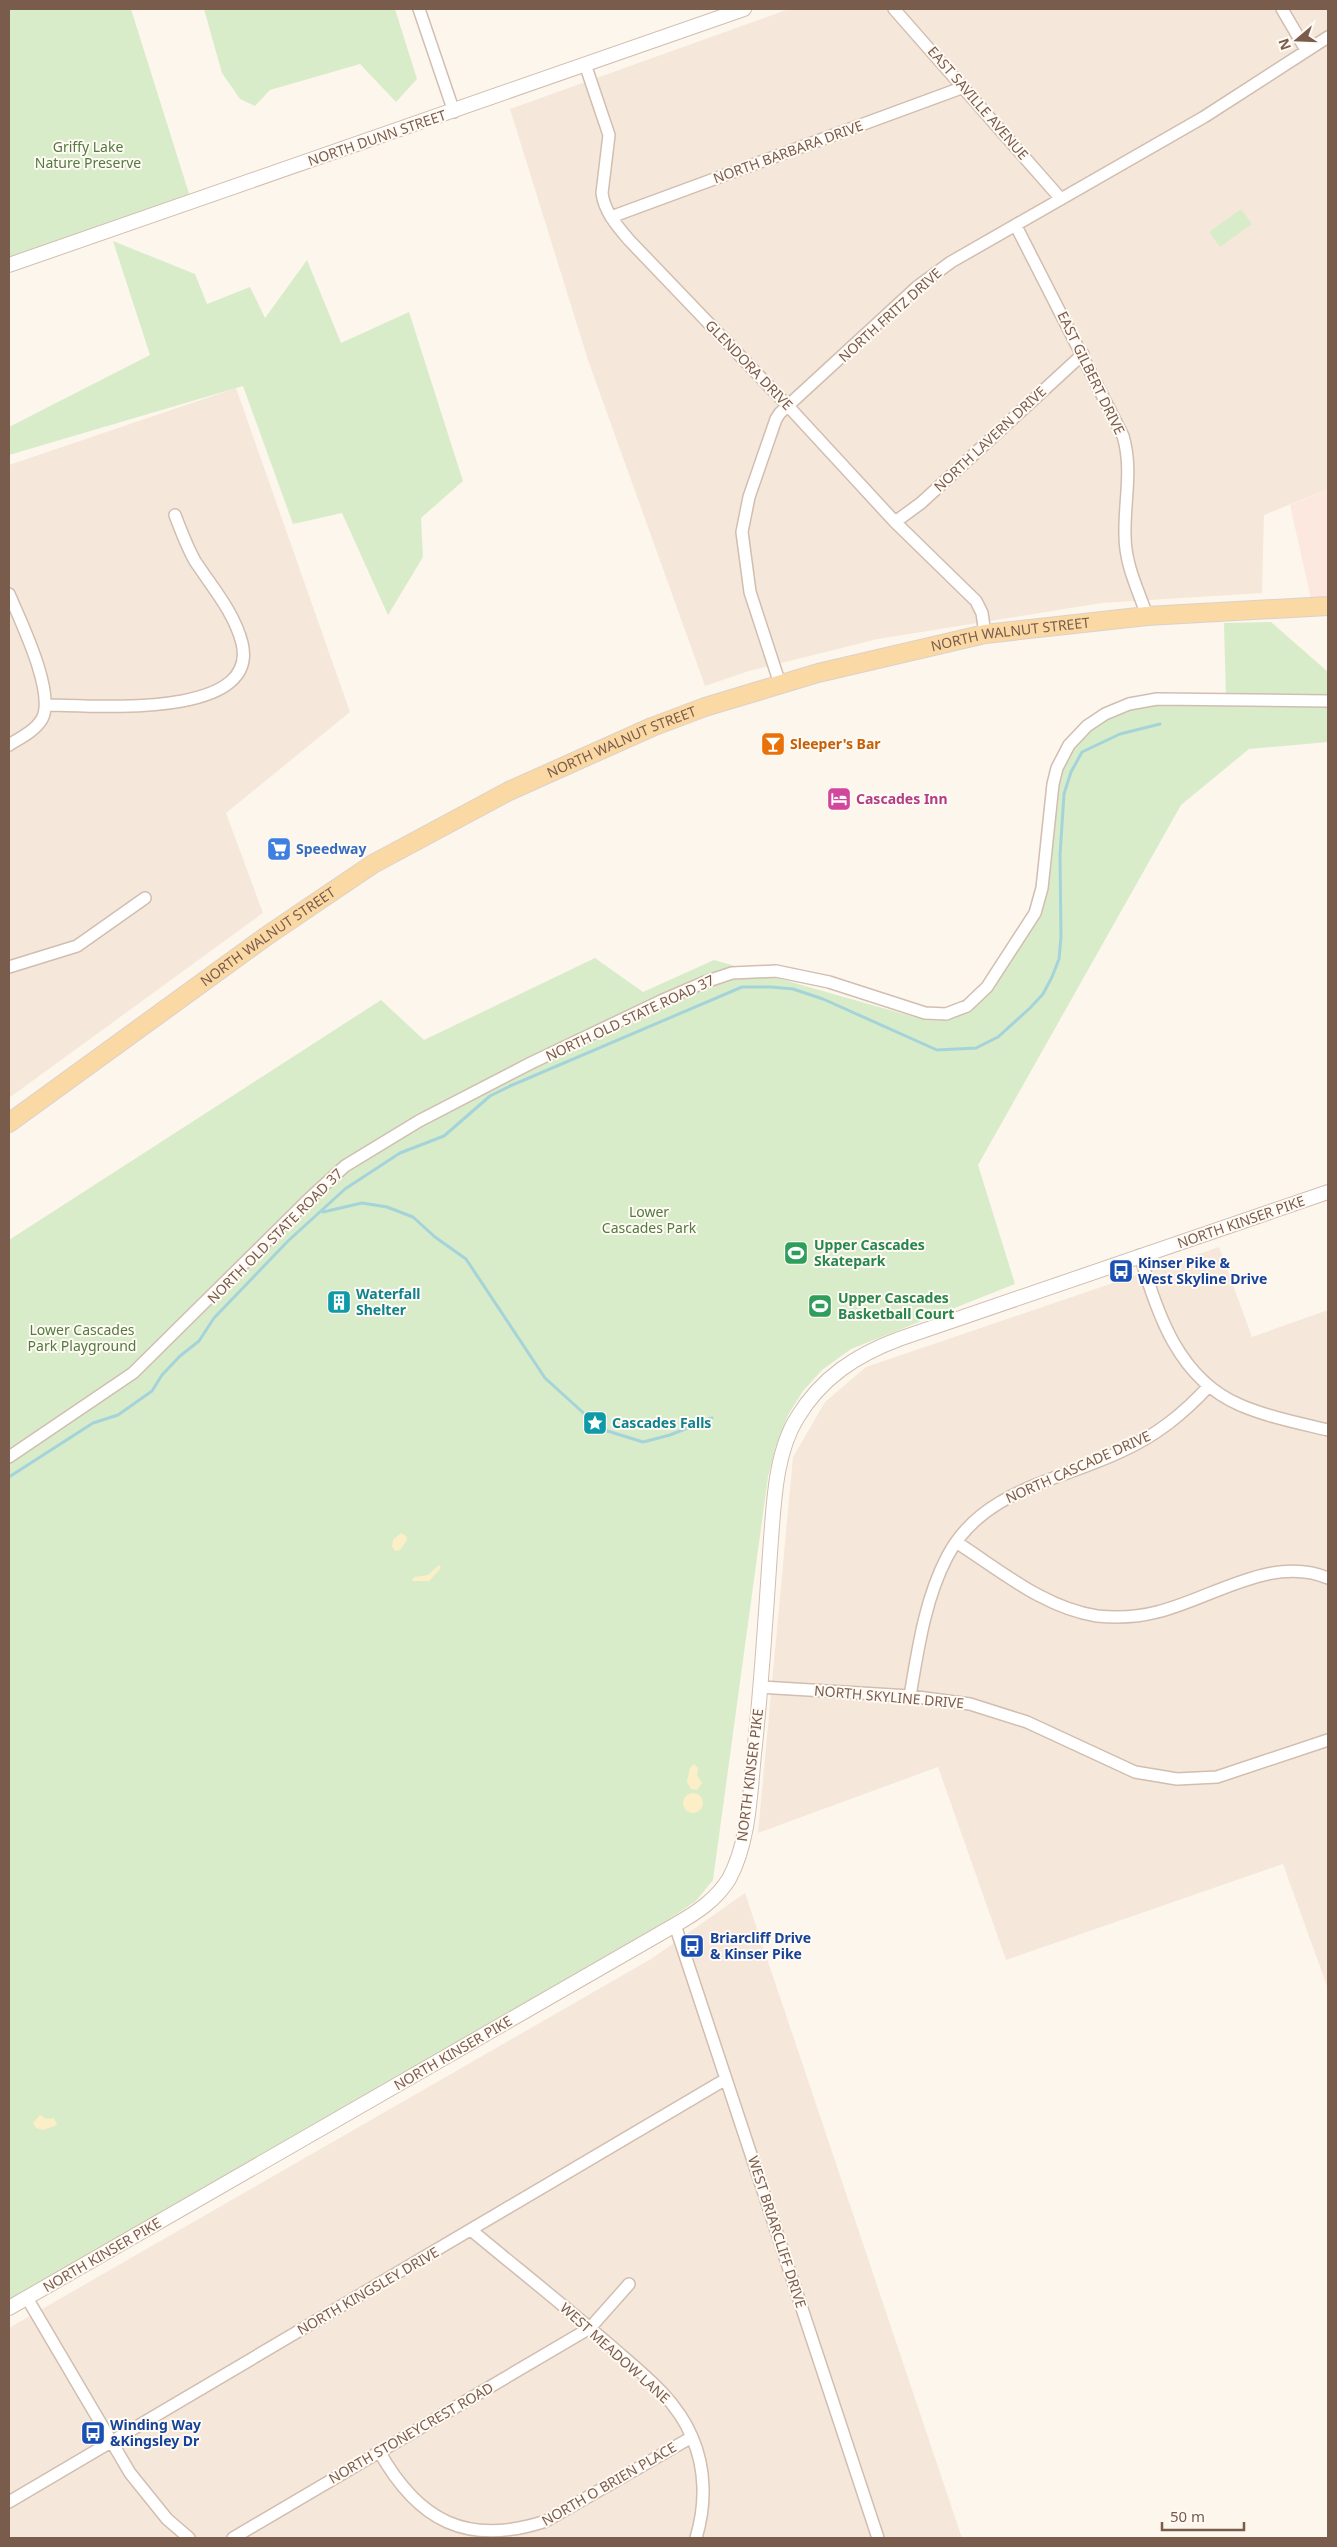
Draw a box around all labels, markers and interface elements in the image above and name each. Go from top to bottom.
north arrow [1272,15,1322,65]
text: N [1273,36,1295,53]
street label: EAST SAVILLE AVENUE [924,42,1033,163]
street label: NORTH DUNN STREET [305,105,449,170]
street label: NORTH BARBARA DRIVE [710,116,865,187]
park label: Griffy Lake Nature Preserve [35,137,141,172]
street label: NORTH FRITZ DRIVE [834,263,945,366]
street label: EAST GILBERT DRIVE [1053,308,1130,438]
street label: GLENDORA DRIVE [701,316,797,414]
street label: NORTH LAVERN DRIVE [929,382,1050,496]
street label: NORTH WALNUT STREET [929,612,1091,655]
street label: NORTH WALNUT STREET [544,701,699,782]
bar icon: Sleeper's Bar [760,731,786,757]
place label: Sleeper's Bar [790,734,881,753]
hotel icon: Cascades Inn [826,786,852,812]
place label: Cascades Inn [856,789,948,808]
supermarket icon: Speedway [266,836,292,862]
place label: Speedway [296,839,367,858]
street label: NORTH WALNUT STREET [196,882,339,990]
street label: NORTH OLD STATE ROAD 37 [542,970,717,1065]
street label: NORTH OLD STATE ROAD 37 [203,1164,346,1307]
street label: NORTH KINSER PIKE [1175,1191,1307,1252]
park label: Lower Cascades Park [602,1202,697,1237]
place label: Upper Cascades Skatepark [814,1235,925,1270]
sports icon: Upper Cascades Skatepark [783,1240,809,1266]
place label: Kinser Pike & West Skyline Drive [1138,1253,1267,1288]
bus stop icon: Kinser Pike & West Skyline Drive [1108,1258,1134,1284]
place label: Waterfall Shelter [356,1284,420,1319]
place label: Upper Cascades Basketball Court [838,1288,954,1323]
building icon: Waterfall Shelter [326,1289,352,1315]
sports icon: Upper Cascades Basketball Court [807,1293,833,1319]
park label: Lower Cascades Park Playground [28,1320,136,1355]
place icon: Cascades Falls [582,1410,608,1436]
place label: Cascades Falls [612,1413,711,1432]
street label: NORTH CASCADE DRIVE [1002,1426,1153,1507]
street label: NORTH SKYLINE DRIVE [813,1680,965,1713]
street label: NORTH KINSER PIKE [732,1707,767,1842]
place label: Briarcliff Drive & Kinser Pike [710,1928,811,1963]
bus stop icon: Briarcliff Drive & Kinser Pike [679,1933,705,1959]
street label: NORTH KINSER PIKE [390,2011,515,2094]
street label: WEST BRIARCLIFF DRIVE [744,2153,811,2310]
street label: NORTH KINSER PIKE [39,2213,164,2296]
street label: NORTH KINGSLEY DRIVE [293,2242,442,2339]
street label: WEST MEADOW LANE [556,2298,674,2407]
street label: NORTH STONEYCREST ROAD [325,2378,497,2488]
place label: Winding Way &Kingsley Dr [110,2415,201,2450]
bus stop icon: Winding Way &Kingsley Dr [80,2420,106,2446]
street label: NORTH O BRIEN PLACE [538,2437,679,2530]
scale bar [1162,2500,1244,2532]
text: 50 m [1170,2506,1205,2526]

